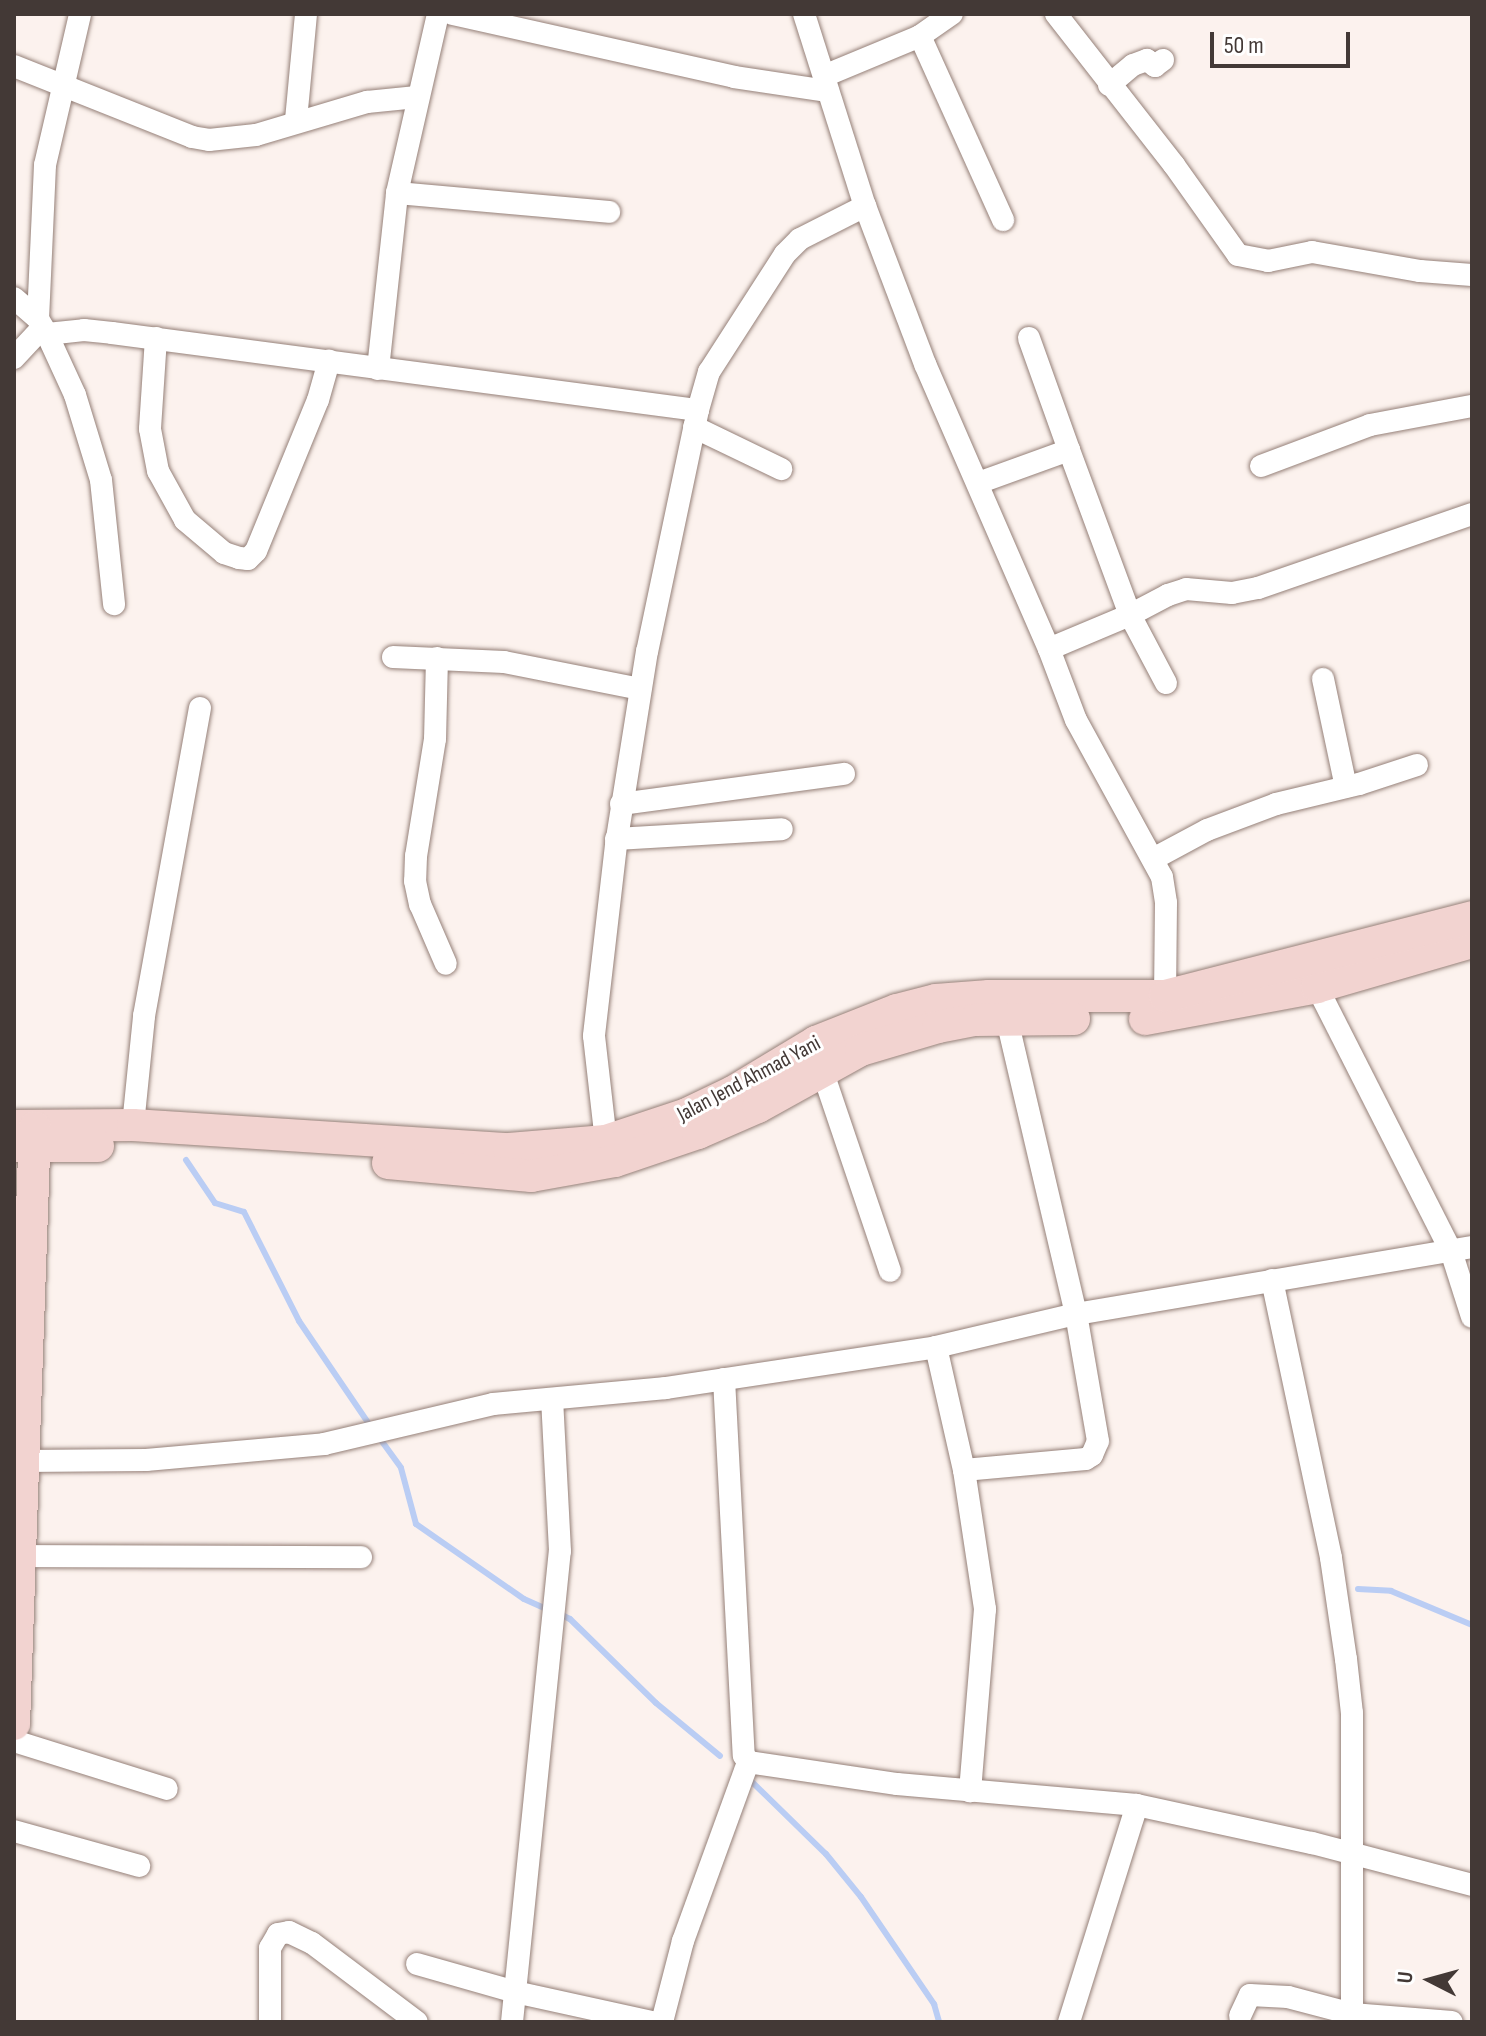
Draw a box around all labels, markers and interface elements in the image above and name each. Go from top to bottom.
scale bar [1214,16,1354,66]
text: 50 m [1224,31,1264,60]
street label: Jalan Jend Ahmad Yani [673,1030,825,1128]
north arrow [1390,1940,1470,2020]
text: U [1392,1970,1420,1985]

